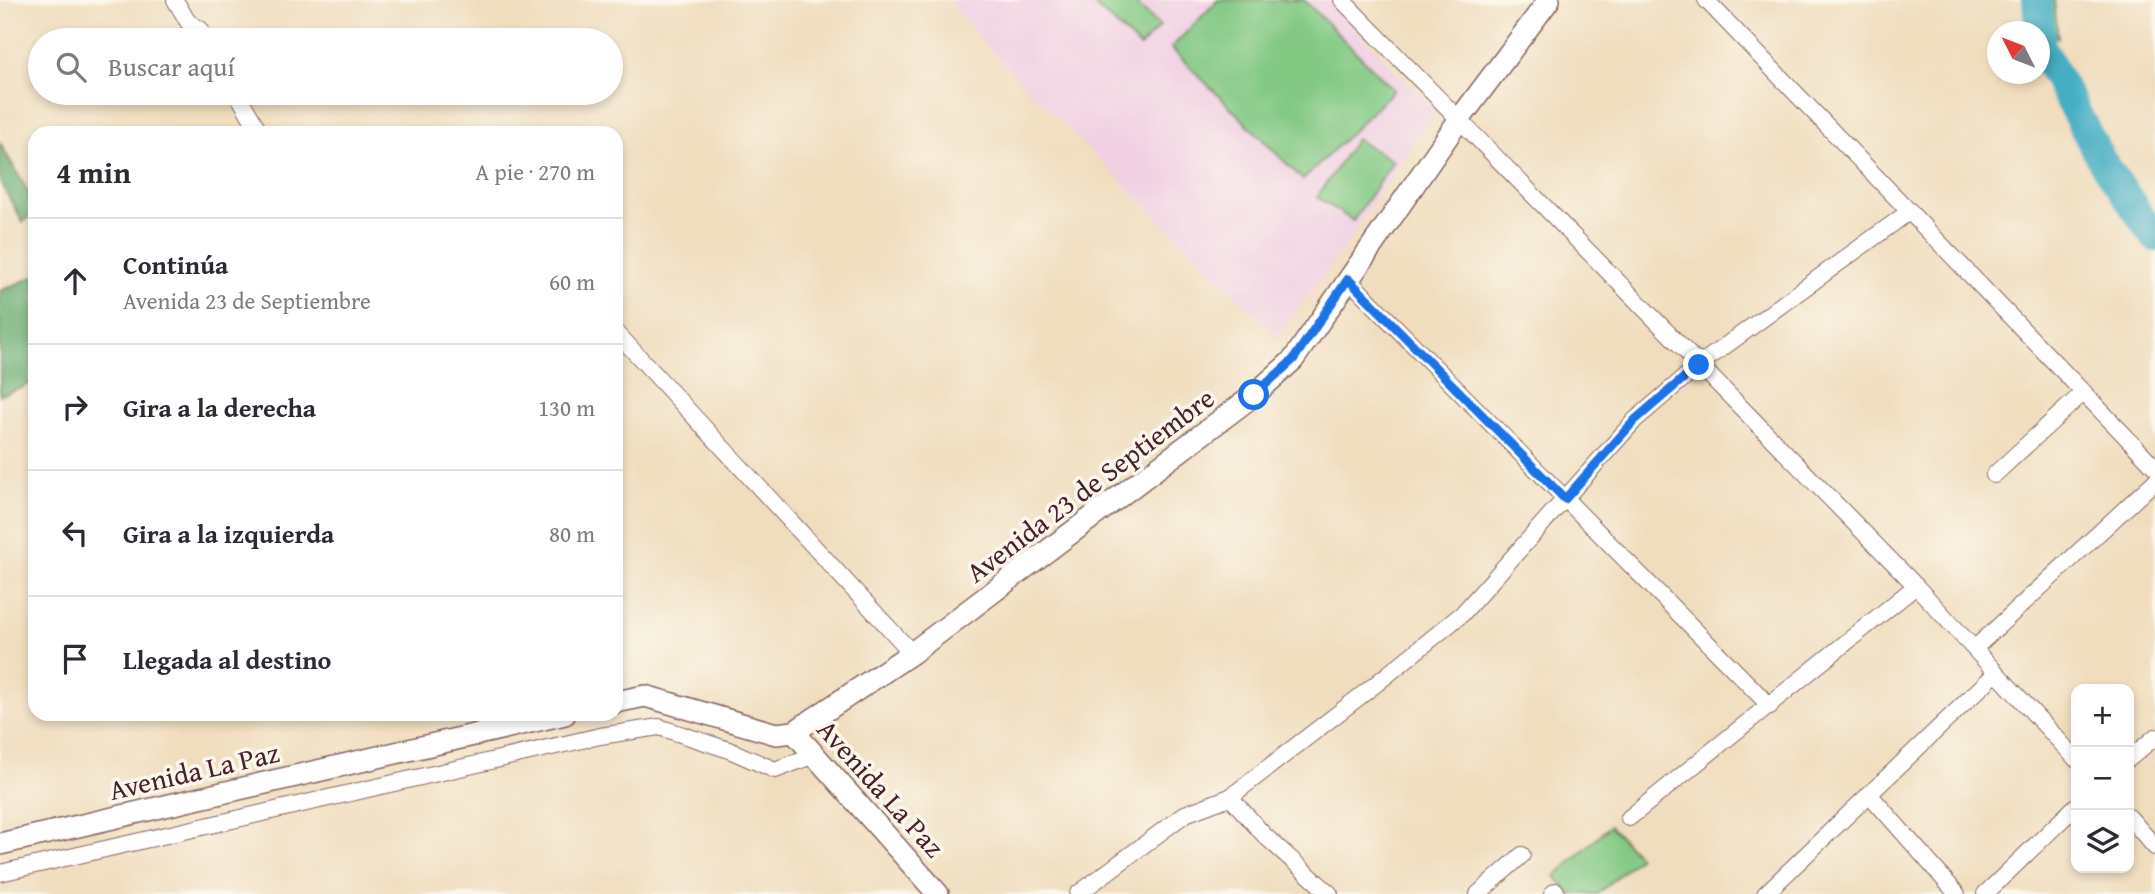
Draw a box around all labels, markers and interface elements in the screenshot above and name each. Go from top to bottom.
north arrow [1987,21,2050,84]
search box [28,28,623,105]
text: Buscar aquí [108,47,235,86]
icon: search [52,48,90,86]
text: 4 min [56,150,131,194]
text: A pie · 270 m [475,155,595,188]
text: Continúa [123,245,228,284]
icon: ahead [56,262,94,300]
text: 60 m [549,265,595,298]
text: Avenida 23 de Septiembre [123,284,371,317]
route end [1683,349,1714,380]
street label: Avenida 23 de Septiembre [957,377,1223,592]
route start [1238,379,1269,410]
icon: right [56,388,94,426]
text: Gira a la derecha [123,388,316,427]
text: 130 m [538,391,595,424]
icon: left [56,514,94,552]
text: Gira a la izquierda [123,514,334,553]
text: 80 m [549,517,595,550]
icon: arrive [56,640,94,678]
text: Llegada al destino [123,640,331,679]
map controls [2071,684,2134,873]
button: + [2071,684,2134,747]
street label: Avenida La Paz [808,709,955,866]
street label: Avenida La Paz [105,731,283,810]
button: − [2071,747,2134,810]
button: layers [2071,810,2134,873]

